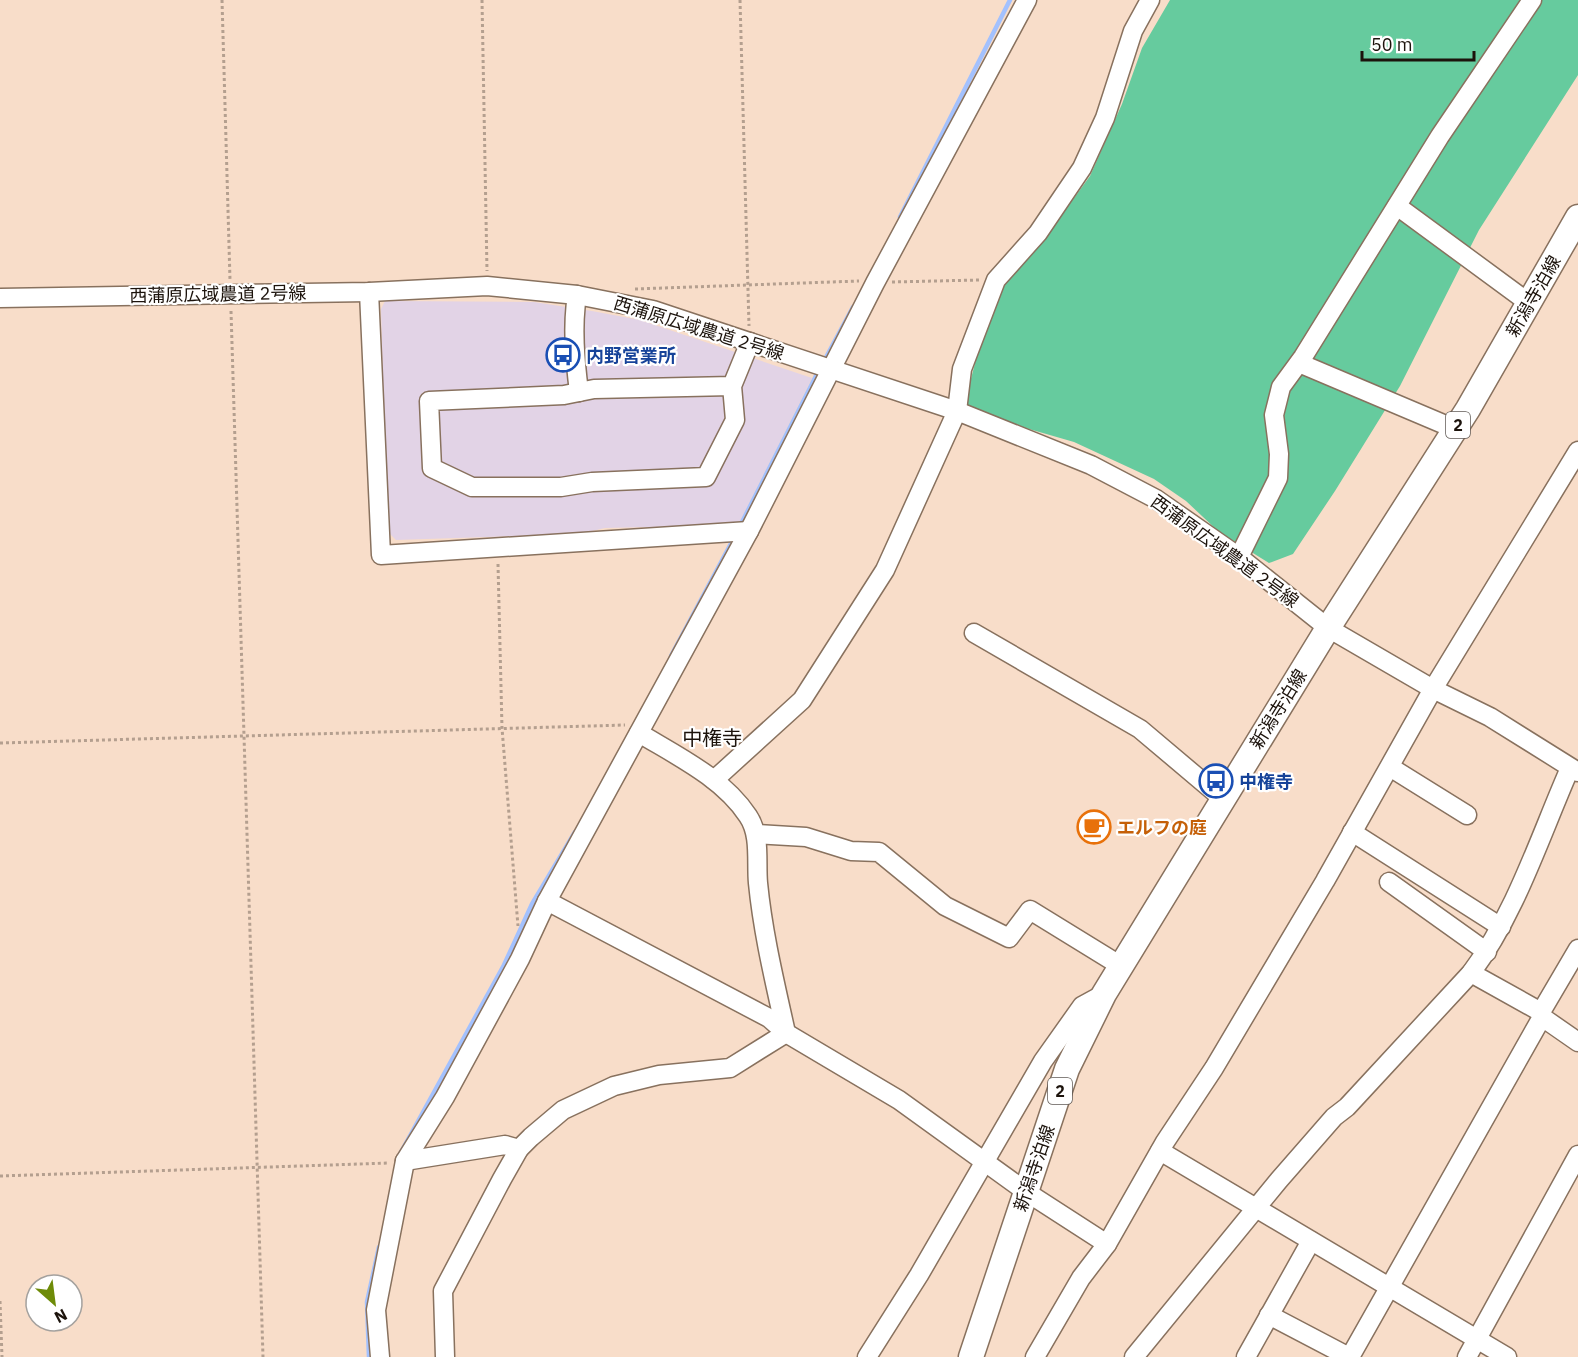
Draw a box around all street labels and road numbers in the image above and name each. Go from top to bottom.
street label: 新潟寺泊線 [1501,251,1565,341]
street label: 西蒲原広域農道 2号線 [129,281,307,307]
street label: 西蒲原広域農道 2号線 [611,291,787,365]
road number: 2 [1446,412,1470,438]
street label: 西蒲原広域農道 2号線 [1147,490,1303,612]
street label: 新潟寺泊線 [1244,665,1312,753]
road number: 2 [1048,1078,1072,1104]
street label: 新潟寺泊線 [1008,1122,1060,1214]

